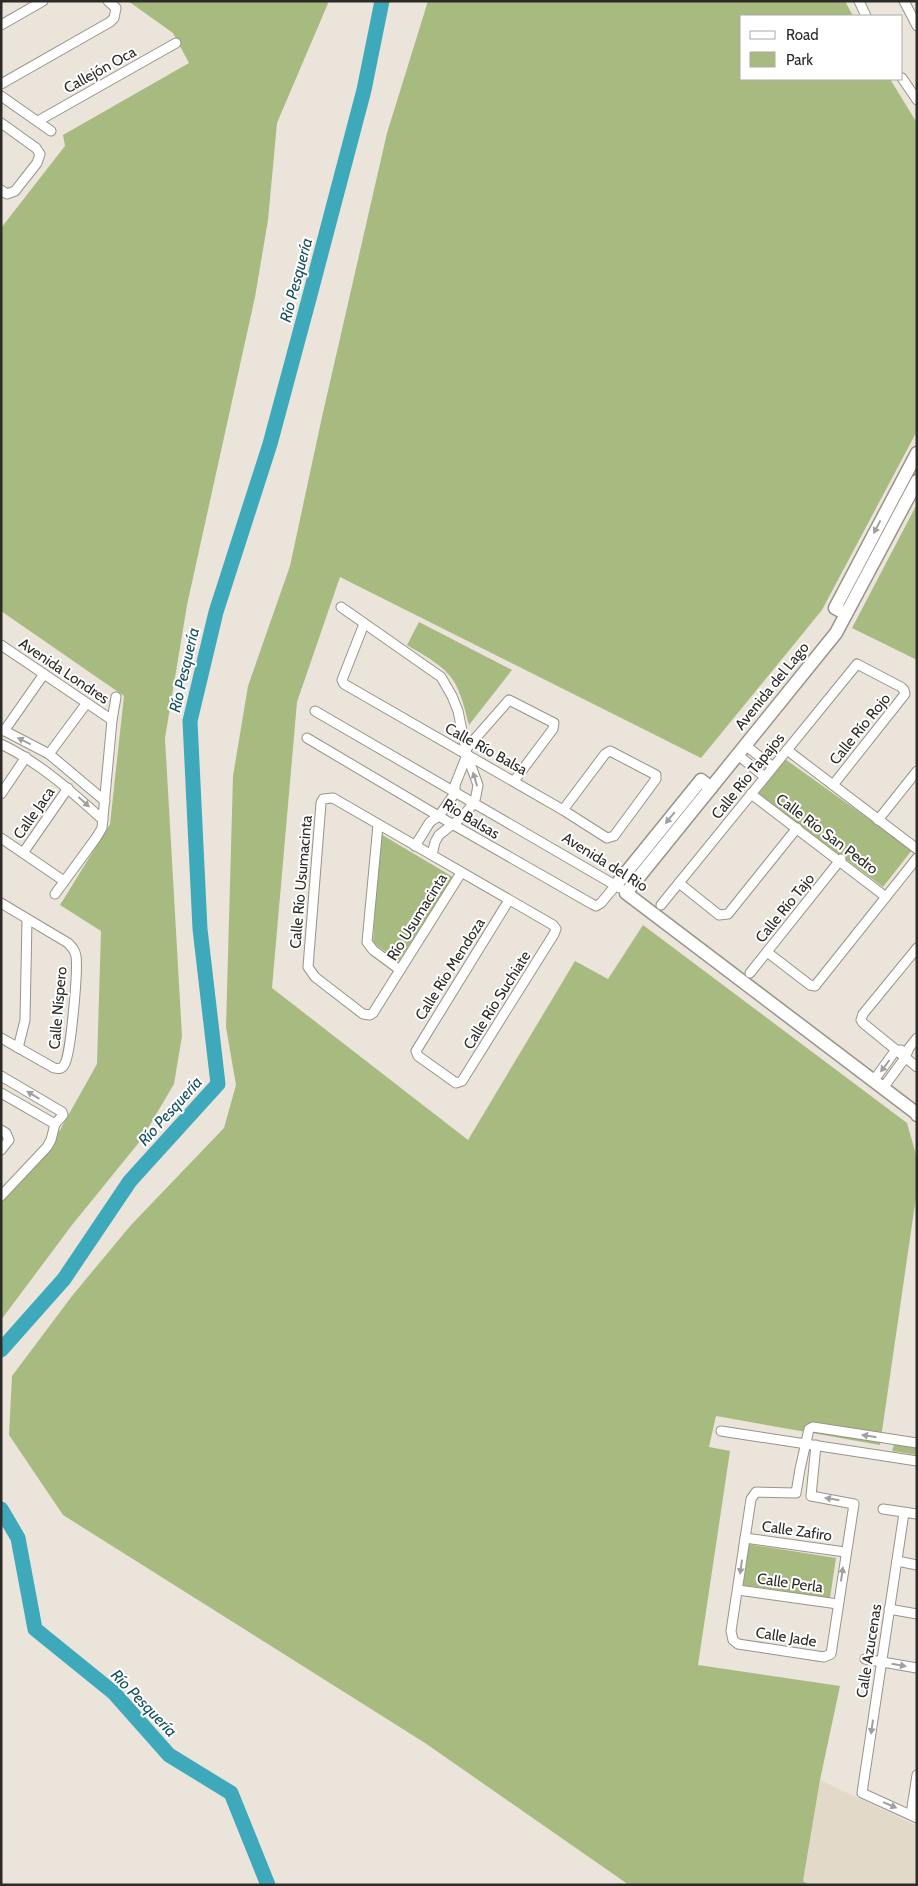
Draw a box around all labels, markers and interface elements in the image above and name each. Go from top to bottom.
legend [740,15,903,80]
text: Road [786,26,819,44]
street label: Callejón Oca [61,42,140,97]
text: Park [786,51,813,69]
water label: Río Pesquería [276,236,316,324]
one-way arrow [873,521,882,534]
water label: Río Pesquería [165,626,203,714]
street label: Avenida Londres [15,634,113,708]
street label: Avenida del Lago [731,639,813,733]
street label: Calle Río Rojo [826,690,894,768]
street label: Calle Río Balsa [442,719,531,779]
street label: Calle Río Tapajos [708,729,788,823]
one-way arrow [17,737,31,745]
one-way arrow [471,771,479,786]
street label: Calle Jaca [10,783,59,842]
street label: Calle Río San Pedro [772,790,882,878]
street label: Rio Balsas [439,795,503,843]
one-way arrow [77,796,89,808]
one-way arrow [665,811,676,824]
street label: Calle Río Usumacinta [286,814,316,949]
street label: Avenida del Rio [559,829,651,895]
street label: Río Usumacinta [383,869,451,964]
street label: Calle Río Tajo [752,870,818,946]
street label: Calle Río Mendoza [411,914,489,1023]
street label: Calle Río Suchiate [460,947,535,1053]
street label: Calle Níspero [45,966,71,1050]
one-way arrow [879,1059,890,1072]
water label: Río Pesquería [134,1073,206,1149]
one-way arrow [26,1090,39,1099]
one-way arrow [860,1431,876,1439]
one-way arrow [824,1495,840,1503]
street label: Calle Zafiro [761,1517,833,1545]
one-way arrow [737,1559,745,1575]
one-way arrow [838,1566,846,1582]
street label: Calle Perla [756,1569,825,1597]
street label: Calle Azucenas [853,1603,885,1699]
street label: Calle Jade [754,1623,818,1651]
one-way arrow [891,1661,907,1669]
water label: Río Pesquería [107,1665,181,1741]
one-way arrow [867,1720,875,1736]
one-way arrow [883,1802,897,1810]

